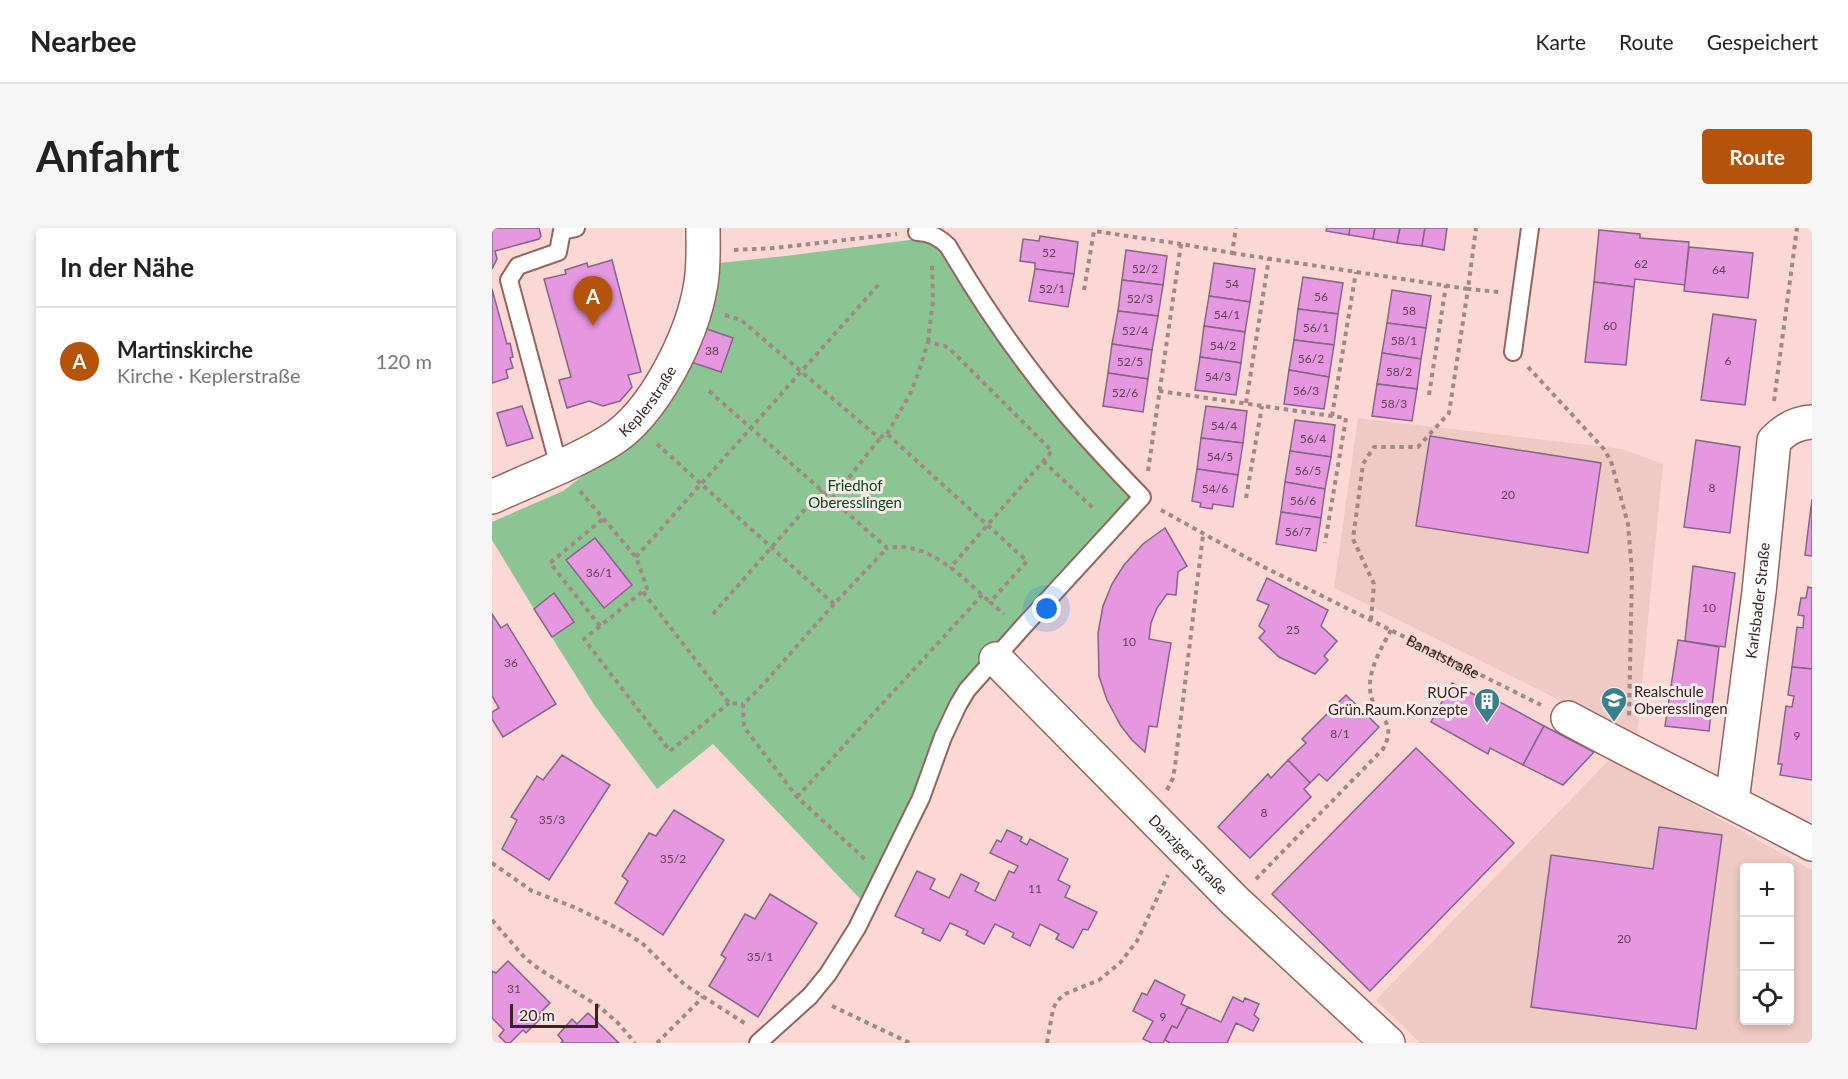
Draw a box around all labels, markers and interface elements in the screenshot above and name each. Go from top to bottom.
text: Nearbee [30,24,137,58]
text: Karte [1536,29,1586,54]
text: Route [1619,29,1674,54]
text: Gespeichert [1707,29,1818,54]
button: Route [1702,129,1812,184]
text: Anfahrt [36,131,180,181]
house number: 52 [1042,245,1056,260]
text: In der Nähe [60,251,194,283]
house number: 62 [1634,256,1648,271]
house number: 52/2 [1132,261,1158,276]
house number: 64 [1712,262,1726,277]
pin: A [574,276,612,326]
house number: 54 [1225,276,1239,291]
house number: 52/1 [1039,281,1065,296]
house number: 56 [1314,289,1328,304]
house number: 52/3 [1127,291,1153,306]
house number: 58 [1402,303,1416,318]
house number: 54/1 [1214,307,1240,322]
house number: 60 [1603,318,1617,333]
house number: 56/1 [1303,320,1329,335]
house number: 52/4 [1122,323,1148,338]
house number: 58/1 [1391,333,1417,348]
text: Martinskirche [117,336,253,363]
house number: 54/2 [1210,338,1236,353]
house number: 38 [705,343,719,358]
text: A [73,349,86,373]
text: 120 m [376,349,432,373]
house number: 56/2 [1298,351,1324,366]
house number: 6 [1725,353,1732,368]
house number: 52/5 [1117,354,1143,369]
street label: Keplerstraße [615,362,679,440]
text: Kirche · Keplerstraße [117,363,300,387]
house number: 58/2 [1386,364,1412,379]
house number: 54/3 [1205,369,1231,384]
house number: 56/3 [1293,383,1319,398]
house number: 52/6 [1112,385,1138,400]
house number: 58/3 [1381,396,1407,411]
house number: 54/4 [1211,418,1237,433]
house number: 56/4 [1300,431,1326,446]
house number: 54/5 [1207,449,1233,464]
house number: 56/5 [1295,463,1321,478]
park label: Friedhof Oberesslingen [808,476,902,511]
house number: 8 [1709,480,1716,495]
house number: 54/6 [1202,481,1228,496]
house number: 20 [1501,487,1515,502]
house number: 56/6 [1290,493,1316,508]
house number: 56/7 [1285,524,1311,539]
street label: Karlsbader Straße [1741,542,1773,660]
house number: 36/1 [586,565,612,580]
your location [1032,594,1061,623]
house number: 10 [1702,600,1716,615]
house number: 25 [1286,622,1300,637]
street label: Banatstraße [1404,631,1483,682]
house number: 10 [1122,634,1136,649]
house number: 36 [504,655,518,670]
place label: Realschule Oberesslingen [1634,682,1728,717]
place label: RUOF Grün.Raum.Konzepte [1328,683,1468,718]
school or university icon: Realschule Oberesslingen [1599,685,1629,723]
building icon: RUOF Grün.Raum.Konzepte [1472,686,1502,724]
house number: 8/1 [1330,726,1350,741]
house number: 9 [1794,728,1801,743]
house number: 8 [1261,805,1268,820]
street label: Danziger Straße [1145,810,1232,898]
house number: 35/3 [539,812,565,827]
house number: 35/2 [660,851,686,866]
map controls [1740,863,1794,1025]
button: + [1740,863,1794,917]
house number: 11 [1028,881,1042,896]
button: − [1740,917,1794,971]
house number: 20 [1617,931,1631,946]
house number: 35/1 [747,949,773,964]
button: locate [1740,971,1794,1025]
house number: 31 [507,981,521,996]
scale bar [510,1001,598,1028]
text: 20 m [519,1005,555,1024]
house number: 9 [1160,1009,1167,1024]

